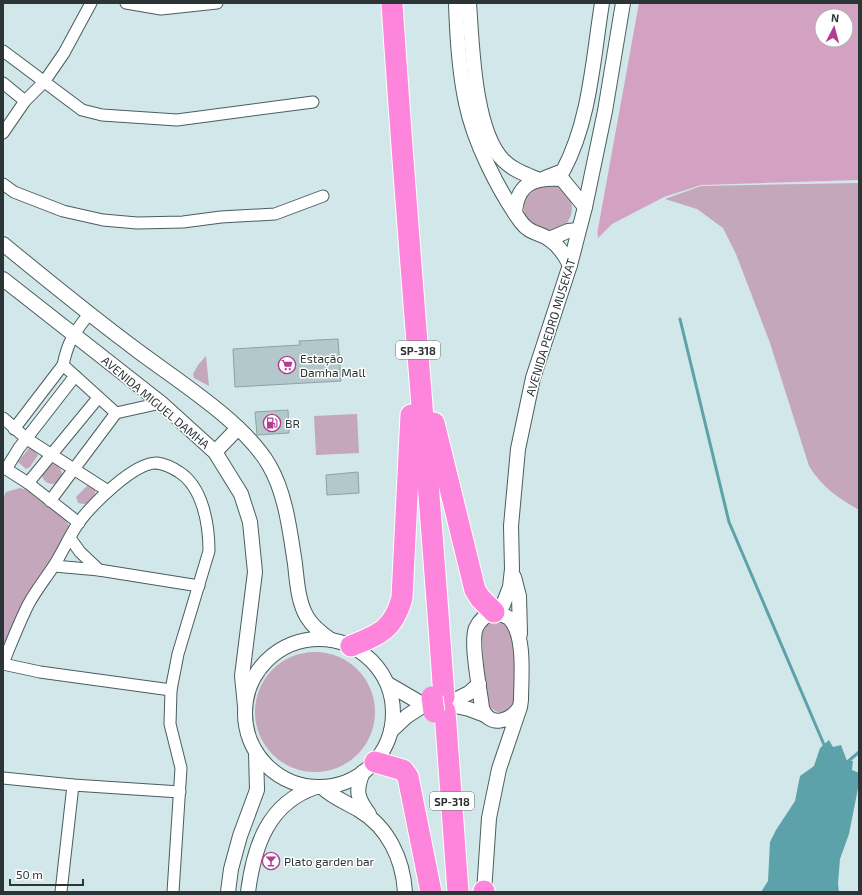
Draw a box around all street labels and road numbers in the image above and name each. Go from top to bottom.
street label: AVENIDA PEDRO MUSEKAT [522,256,578,397]
road number: SP-318 [396,341,440,359]
street label: AVENIDA MIGUEL DAMHA [99,353,213,452]
road number: SP-318 [430,792,474,810]

